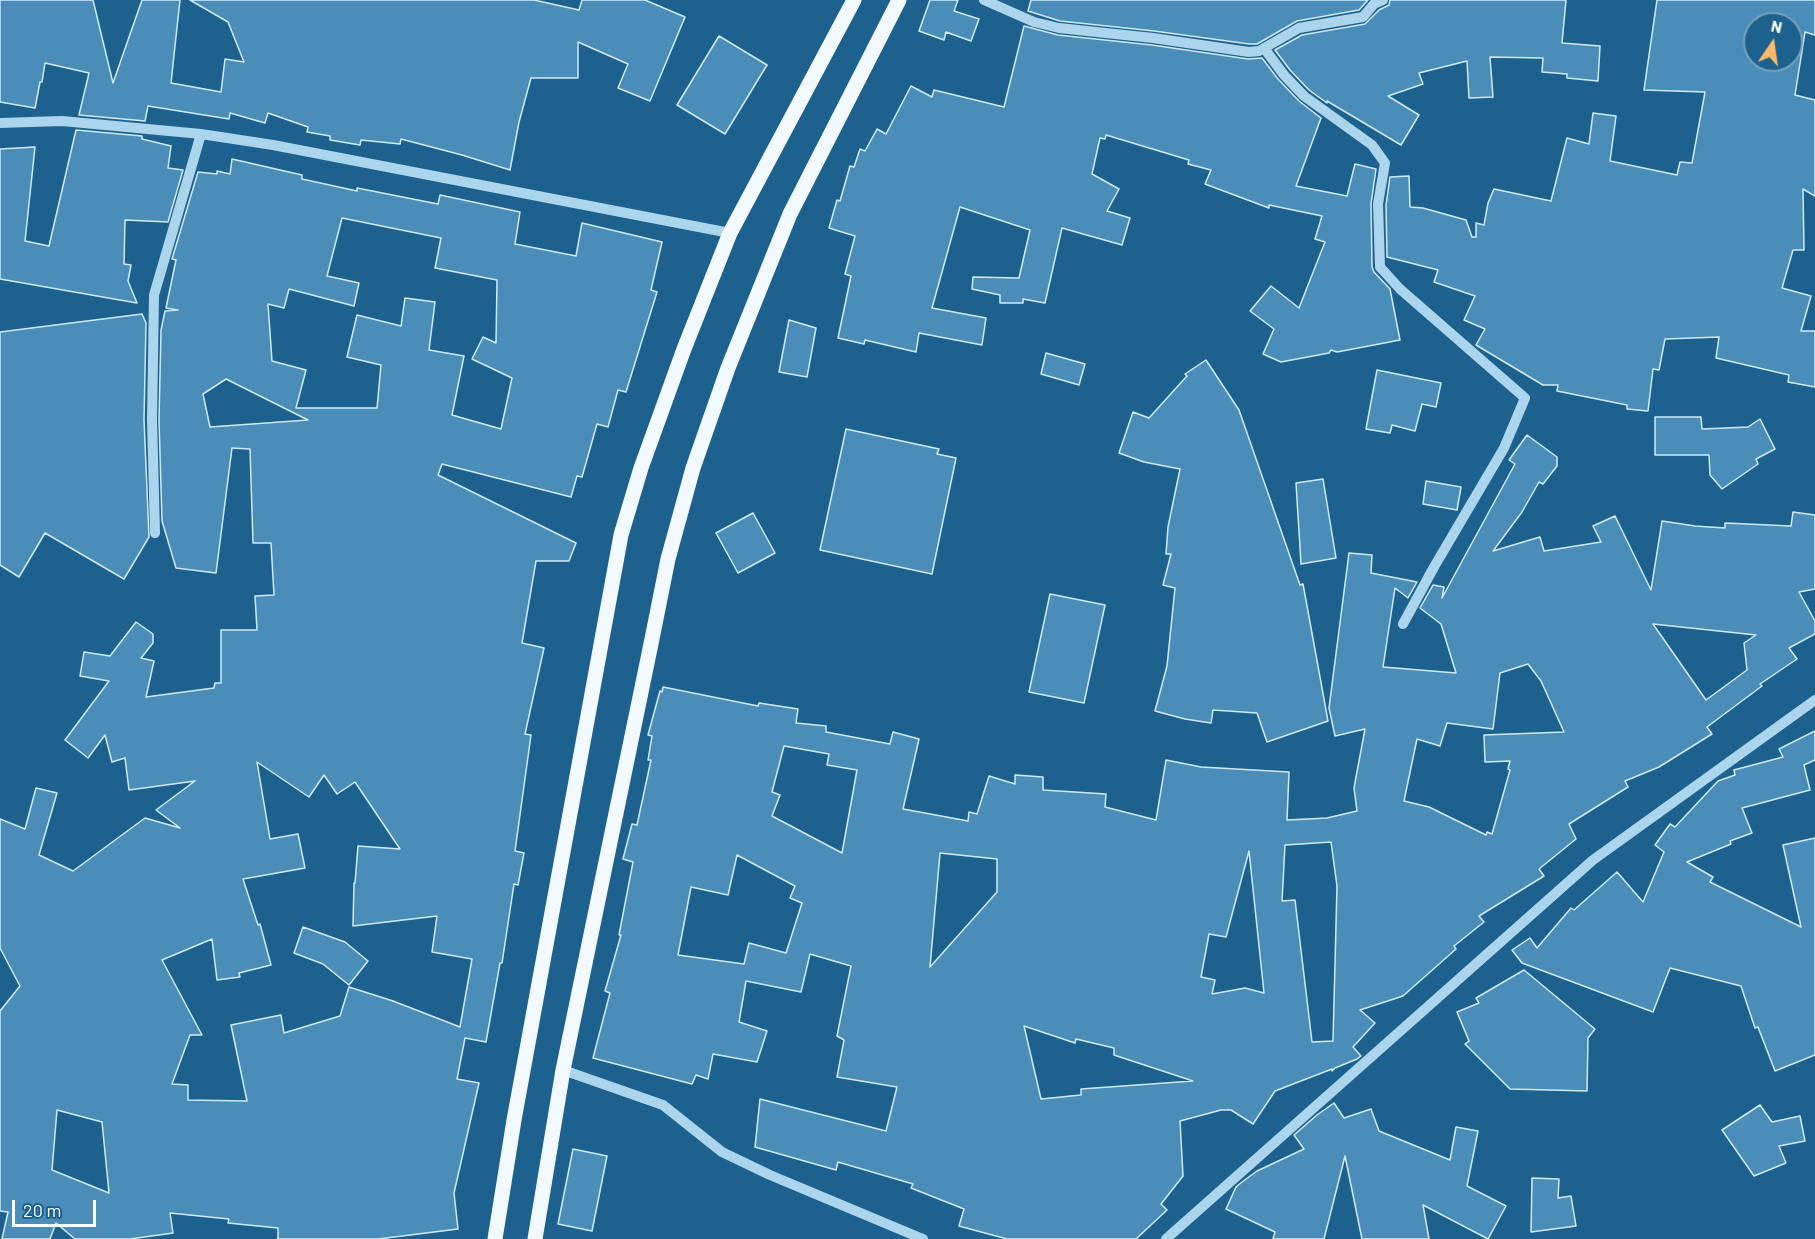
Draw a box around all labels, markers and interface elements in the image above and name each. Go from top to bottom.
north arrow [1743,12,1803,72]
text: N [1769,15,1784,36]
scale bar [15,1188,99,1226]
text: 20 m [23,1199,61,1221]

